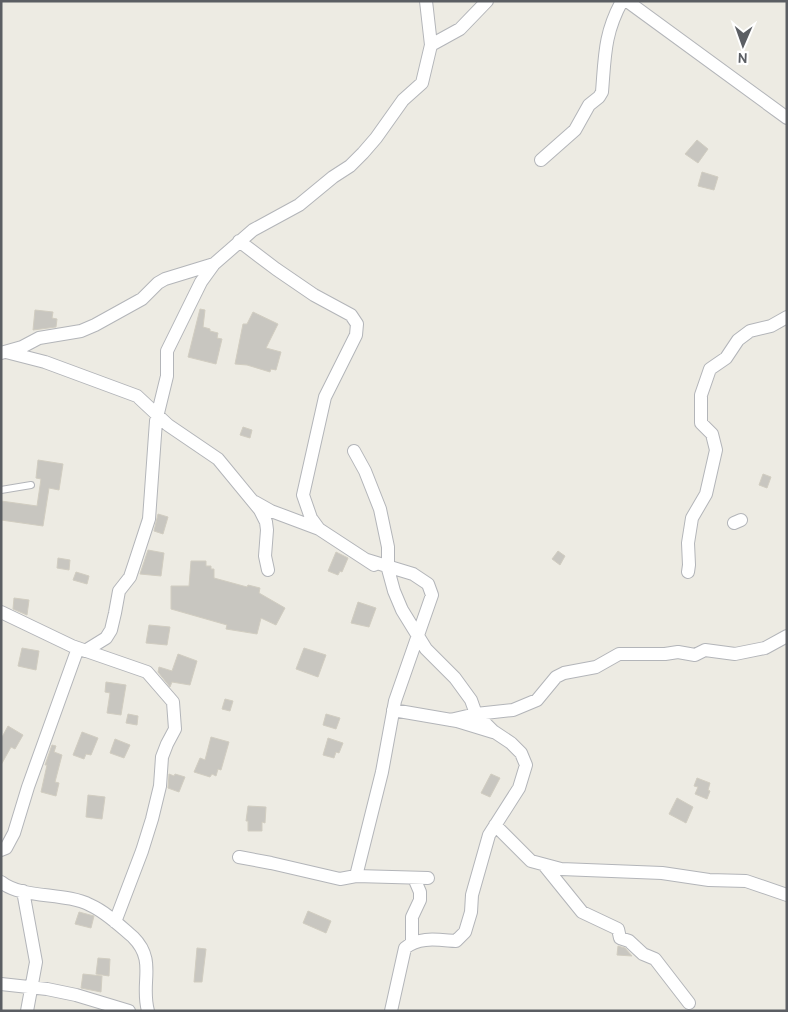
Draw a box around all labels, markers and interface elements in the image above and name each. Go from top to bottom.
north arrow [718,20,768,70]
text: N [737,49,748,67]

